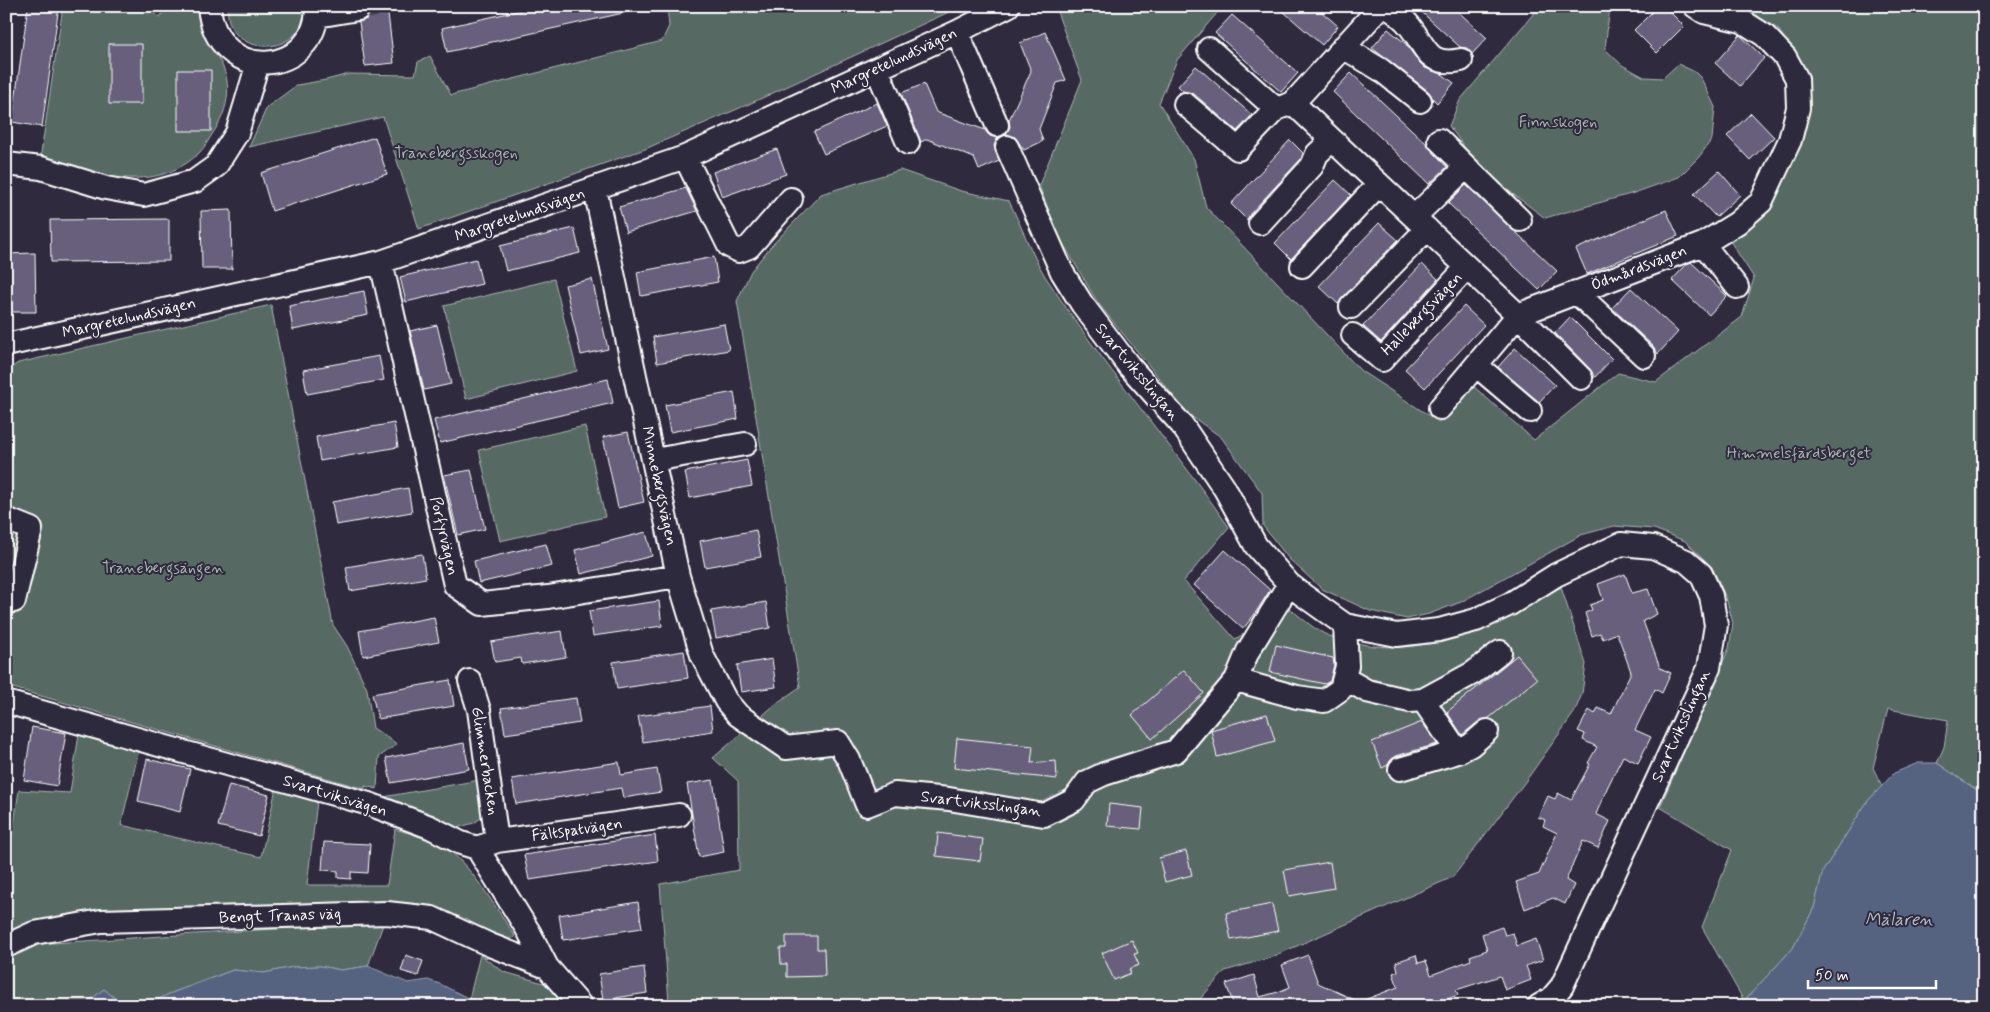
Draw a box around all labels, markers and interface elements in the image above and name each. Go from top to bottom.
street label: Margretelundsvägen [828,23,961,100]
park label: Finnskogen [1519,112,1597,134]
park label: Tranebergsskogen [394,143,518,165]
street label: Margretelundsvägen [452,183,588,248]
street label: Ödmårdsvägen [1588,240,1690,296]
street label: Hallebergsvägen [1377,268,1468,361]
street label: Margretelundsvägen [60,292,198,345]
street label: Svartviksslingan [1089,319,1184,426]
street label: Minnebergsvägen [635,424,682,548]
park label: Himmelsfärdsberget [1727,443,1872,465]
street label: Porfyrvägen [425,495,463,577]
park label: Tranebergsängen [102,558,224,580]
street label: Svartviksslingan [1647,666,1716,786]
street label: Glimmerbacken [466,705,504,817]
street label: Svartviksvägen [280,770,390,822]
street label: Svartviksslingan [920,786,1043,823]
street label: Fältspatvägen [530,813,624,847]
street label: Bengt Tranas väg [219,903,342,930]
water label: Mälaren [1865,908,1933,932]
scale bar [1808,957,1935,989]
text: 50 m [1815,966,1849,986]

